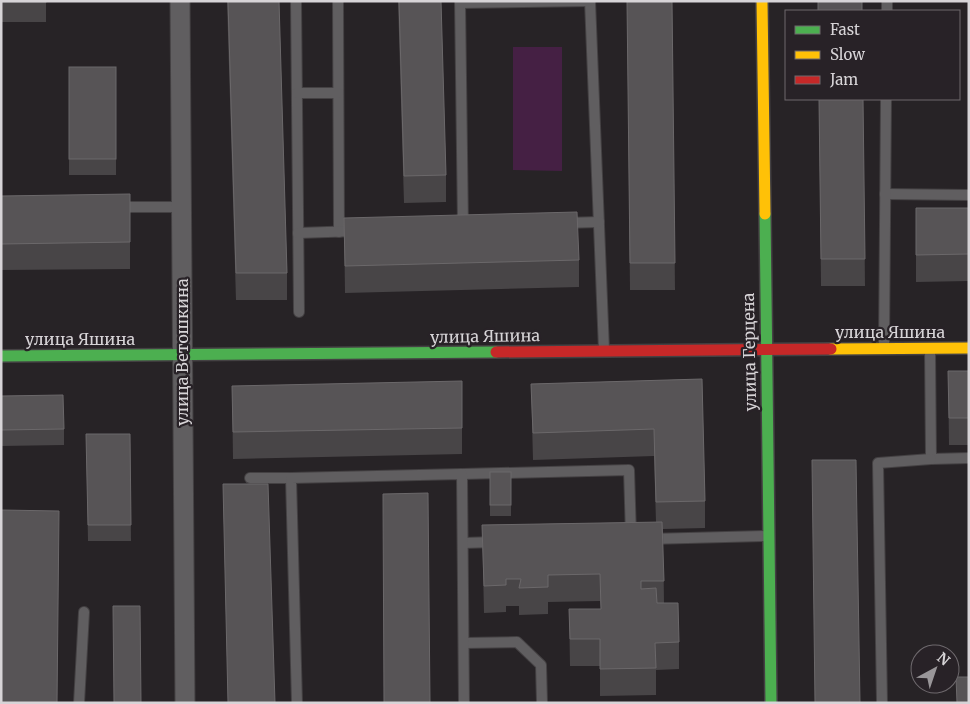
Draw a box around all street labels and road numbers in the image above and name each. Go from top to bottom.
street label: улица Ветошкина [172,278,192,426]
street label: улица Герцена [738,292,760,411]
street label: улица Яшина [835,322,945,342]
street label: улица Яшина [430,325,541,347]
street label: улица Яшина [25,329,135,349]

